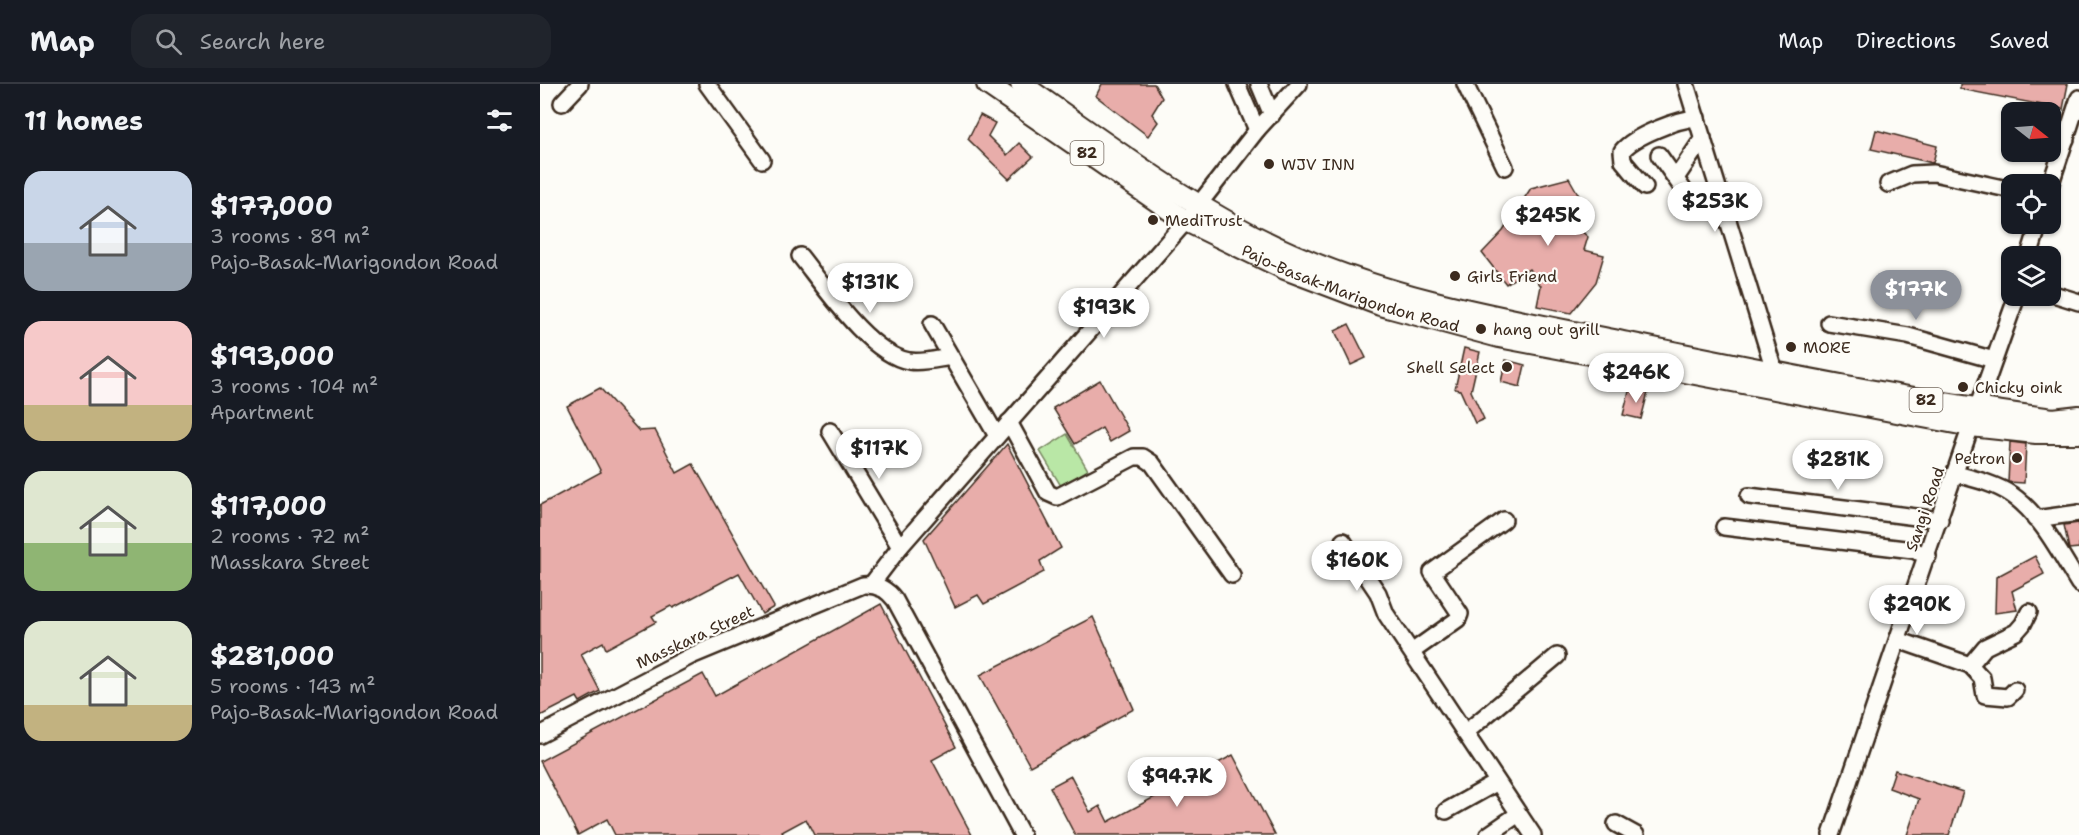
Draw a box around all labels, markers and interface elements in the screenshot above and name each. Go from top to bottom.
search box [131,14,551,68]
text: Map [30,22,95,60]
icon: search [152,25,185,58]
text: Search here [200,27,325,56]
text: Map [1778,27,1823,55]
text: Directions [1856,27,1956,55]
text: Saved [1989,27,2049,55]
north arrow [2001,102,2061,162]
map controls [2001,102,2061,306]
text: 11 homes [24,103,143,138]
icon: filters [483,104,516,137]
road number: 82 [1070,141,1104,165]
place label: WJV INN [1281,154,1355,175]
marker: WJV INN [1262,157,1276,171]
button: locate [2001,174,2061,234]
pin: $253K [1673,182,1757,233]
text: $177,000 [210,188,333,223]
text: $253K [1681,188,1749,214]
icon: home [72,195,144,267]
pin: $245K [1506,196,1590,247]
text: $245K [1515,202,1581,228]
place label: MediTrust [1165,210,1243,231]
marker: MediTrust [1146,213,1160,227]
text: 3 rooms · 89 m² [210,223,370,249]
street label: Pajo-Basak-Marigondon Road [1238,239,1462,336]
button: layers [2001,246,2061,306]
text: Pajo-Basak-Marigondon Road [210,249,498,275]
pin: $131K [828,263,912,314]
place label: Girls Friend [1467,266,1557,287]
text: $131K [841,269,899,295]
marker: Girls Friend [1448,269,1462,283]
pin: $177K [1874,270,1958,321]
text: $177K [1885,276,1948,302]
pin: $193K [1062,288,1146,339]
text: $193K [1072,294,1136,320]
place label: hang out grill [1493,319,1600,340]
marker: hang out grill [1474,322,1488,336]
place label: MORE [1803,337,1851,358]
text: $193,000 [210,338,335,373]
marker: MORE [1784,340,1798,354]
icon: home [72,345,144,417]
pin: $246K [1594,353,1678,404]
place label: Shell Select [1407,357,1495,378]
text: $246K [1602,359,1670,385]
marker: Shell Select [1500,360,1514,374]
text: 3 rooms · 104 m² [210,373,378,399]
place label: Chicky oink [1975,377,2063,398]
marker: Chicky oink [1956,380,1970,394]
road number: 82 [1910,388,1942,412]
text: Apartment [210,399,314,425]
pin: $117K [837,429,921,480]
text: $117K [850,435,908,461]
pin: $281K [1796,440,1880,491]
text: $281K [1806,446,1870,472]
place label: Petron [1955,448,2005,469]
marker: Petron [2010,451,2024,465]
street label: Sangi Road [1901,464,1949,554]
text: $117,000 [210,488,327,523]
icon: home [72,495,144,567]
text: 2 rooms · 72 m² [210,523,369,549]
pin: $160K [1315,541,1399,592]
text: $160K [1325,547,1389,573]
text: Masskara Street [210,549,370,575]
pin: $290K [1875,585,1959,636]
text: $290K [1883,591,1951,617]
street label: Masskara Street [633,600,757,674]
text: $281,000 [210,638,335,673]
icon: home [72,645,144,717]
text: 5 rooms · 143 m² [210,673,375,699]
text: Pajo-Basak-Marigondon Road [210,699,498,725]
pin: $94.7K [1128,757,1226,808]
text: $94.7K [1142,763,1212,789]

